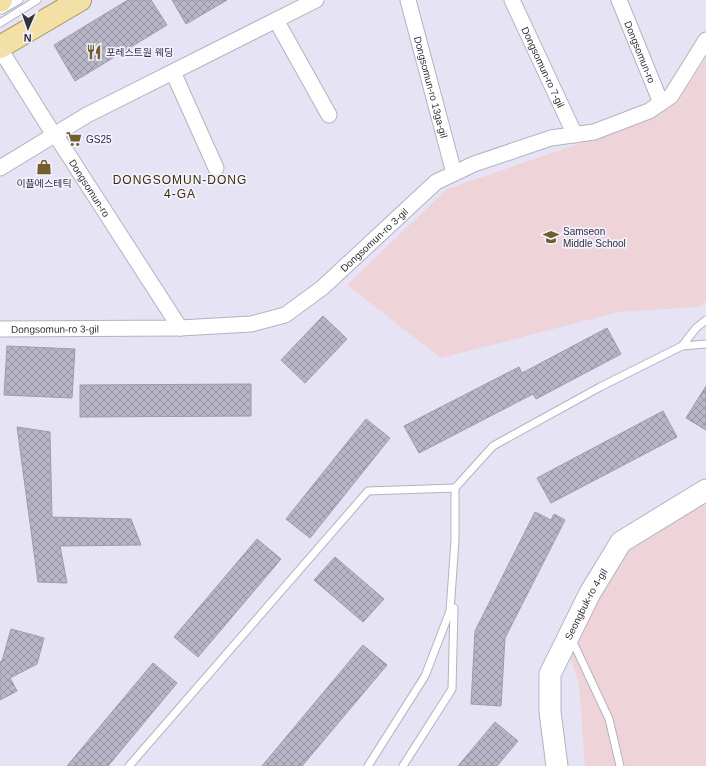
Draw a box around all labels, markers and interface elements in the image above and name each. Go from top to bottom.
north arrow [8,8,48,48]
street label: Dongsomun-ro [623,19,658,85]
street label: Dongsomun-ro 7-gil [520,25,567,109]
text: N [23,32,32,44]
street label: Dongsomun-ro 13ga-gil [412,35,450,139]
restaurant icon: 포레스트원 웨딩 [85,43,103,61]
place label: 포레스트원 웨딩 [106,47,173,58]
supermarket icon: GS25 [65,130,83,148]
place label: GS25 [86,134,112,145]
street label: Dongsomun-ro [67,157,112,219]
shop icon: 이플에스테틱 [35,158,53,176]
district label: DONGSOMUN-DONG 4-GA [113,173,247,201]
place label: 이플에스테틱 [16,178,72,189]
street label: Dongsomun-ro 3-gil [338,206,410,274]
place label: Samseon Middle School [563,226,626,249]
school or university icon: Samseon Middle School [542,228,560,246]
street label: Dongsomun-ro 3-gil [11,323,99,334]
street label: Seongbuk-ro 4-gil [562,566,609,641]

